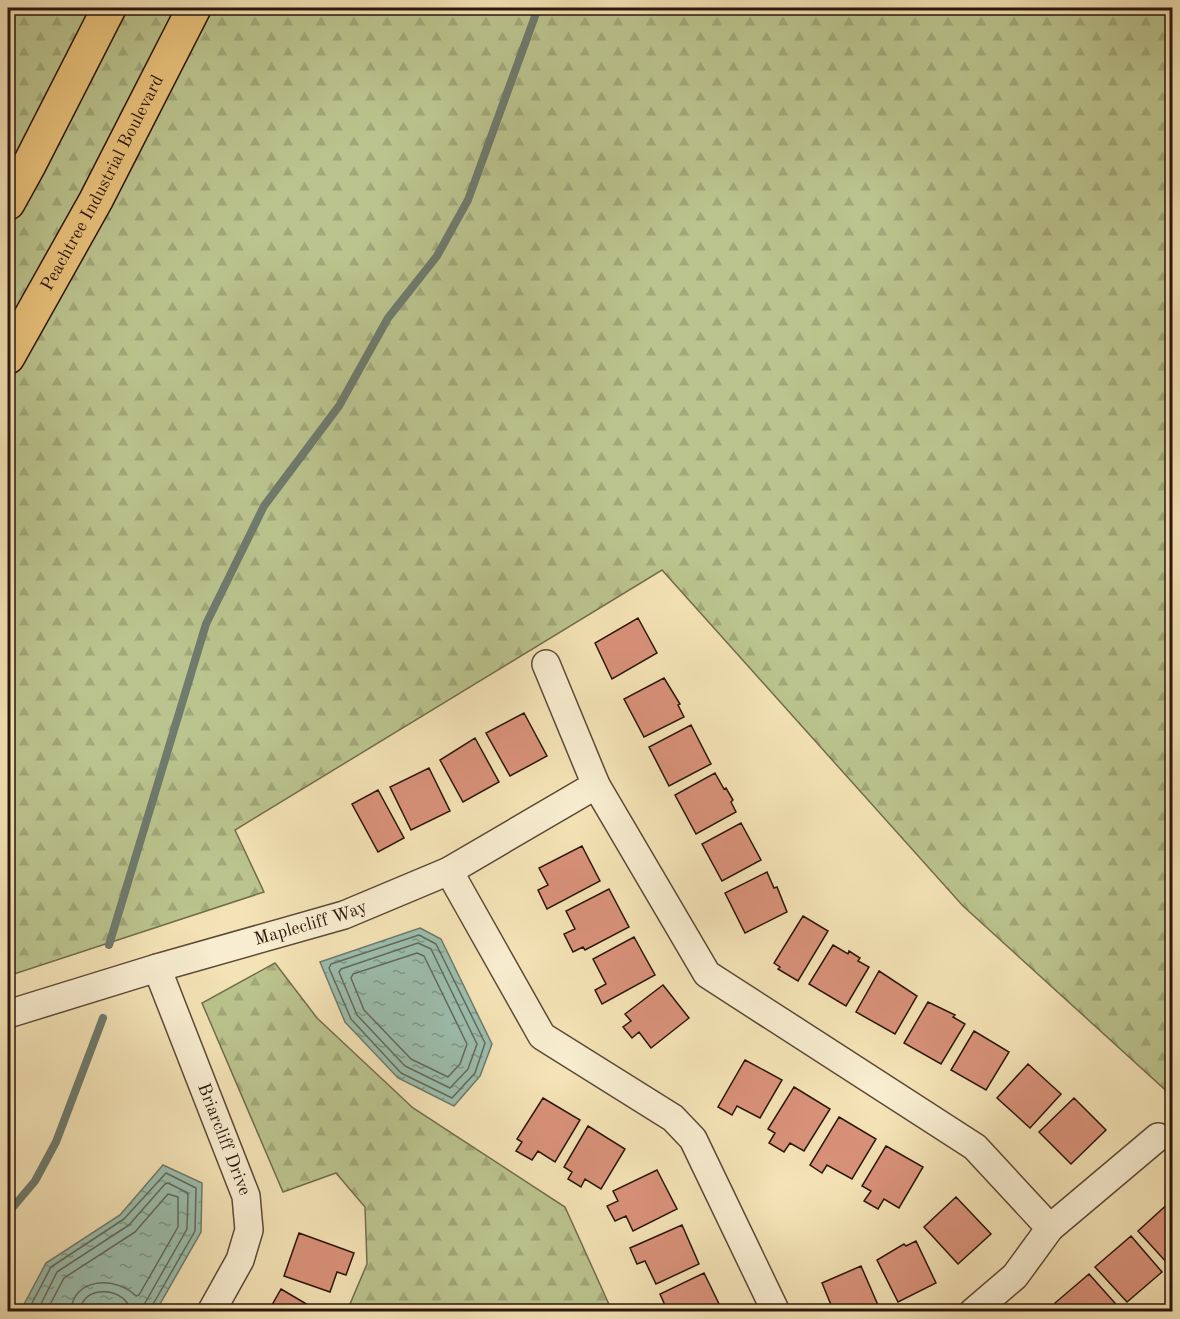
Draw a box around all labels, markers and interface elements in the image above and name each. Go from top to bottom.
street label: Peachtree Industrial Boulevard [38,72,167,294]
street label: Maplecliff Way [252,897,370,949]
street label: Briarcliff Drive [194,1081,254,1198]

